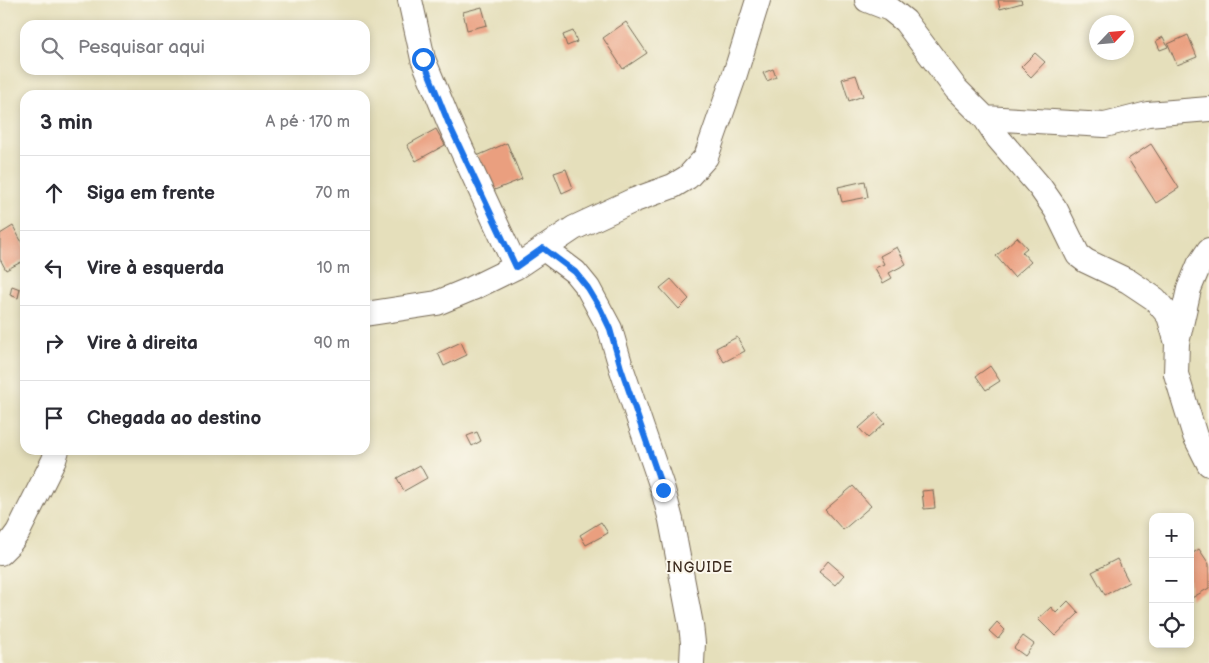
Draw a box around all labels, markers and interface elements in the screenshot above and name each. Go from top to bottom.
north arrow [1089,15,1134,60]
search box [20,20,370,75]
icon: search [38,34,66,62]
text: Pesquisar aqui [78,36,205,59]
route start [412,48,435,71]
text: 3 min [40,110,93,135]
text: A pé · 170 m [266,113,350,132]
icon: ahead [40,179,68,207]
text: Siga em frente [87,182,215,205]
text: 70 m [315,184,350,203]
icon: left [40,254,68,282]
text: Vire à esquerda [87,257,224,280]
text: 10 m [317,259,350,278]
icon: right [40,329,68,357]
text: Vire à direita [87,332,198,355]
text: 90 m [314,334,350,353]
icon: arrive [40,404,68,432]
text: Chegada ao destino [87,407,261,430]
route end [652,479,675,502]
map controls [1149,513,1194,648]
button: + [1149,513,1194,558]
button: − [1149,558,1194,603]
district label: INGUIDE [667,559,733,576]
button: locate [1149,603,1194,648]

